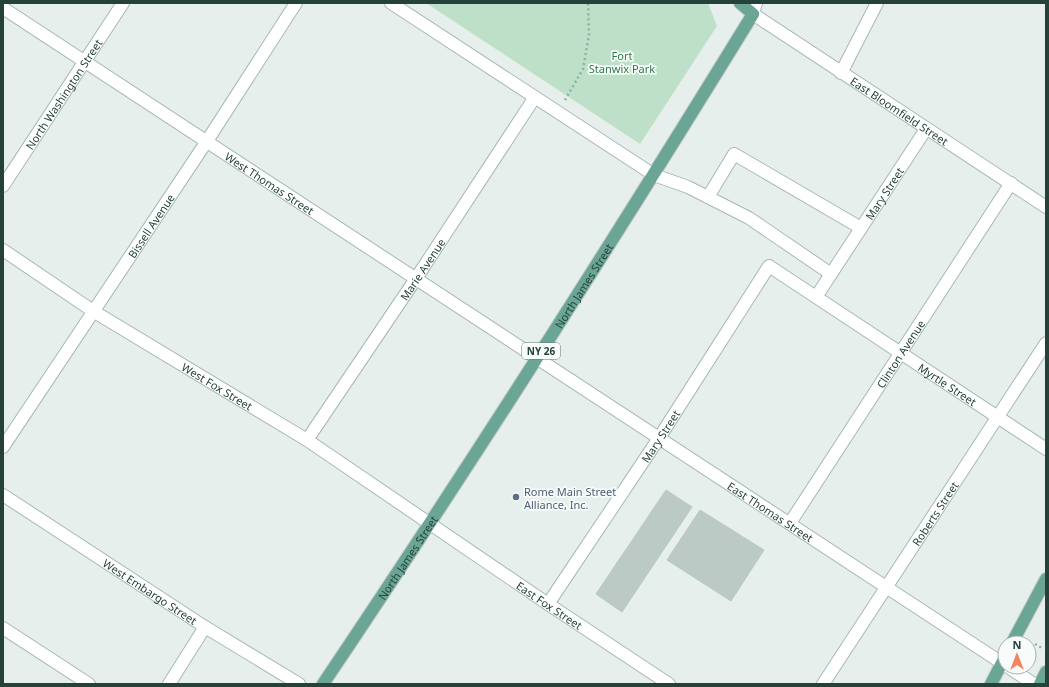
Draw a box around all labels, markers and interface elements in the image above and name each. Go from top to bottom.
street label: North Washington Street [22,36,105,152]
park label: Fort Stanwix Park [589,48,655,76]
street label: East Bloomfield Street [848,73,951,148]
street label: West Thomas Street [222,148,317,218]
street label: Mary Street [861,164,907,222]
street label: Bissell Avenue [124,191,177,261]
street label: Marie Avenue [396,235,448,303]
street label: North James Street [551,240,616,331]
street label: Clinton Avenue [872,317,928,391]
road number: NY 26 [522,343,560,359]
street label: West Fox Street [179,359,256,413]
street label: Myrtle Street [916,359,980,409]
street label: Mary Street [637,407,683,465]
street label: East Thomas Street [725,478,816,545]
street label: Roberts Street [908,478,961,548]
place label: Rome Main Street Alliance, Inc. [524,484,616,512]
marker: Rome Main Street Alliance, Inc. [511,492,521,502]
street label: North James Street [374,512,440,602]
street label: West Embargo Street [101,555,200,627]
street label: East Fox Street [514,577,585,632]
north arrow [997,635,1037,675]
text: N [1013,637,1021,652]

